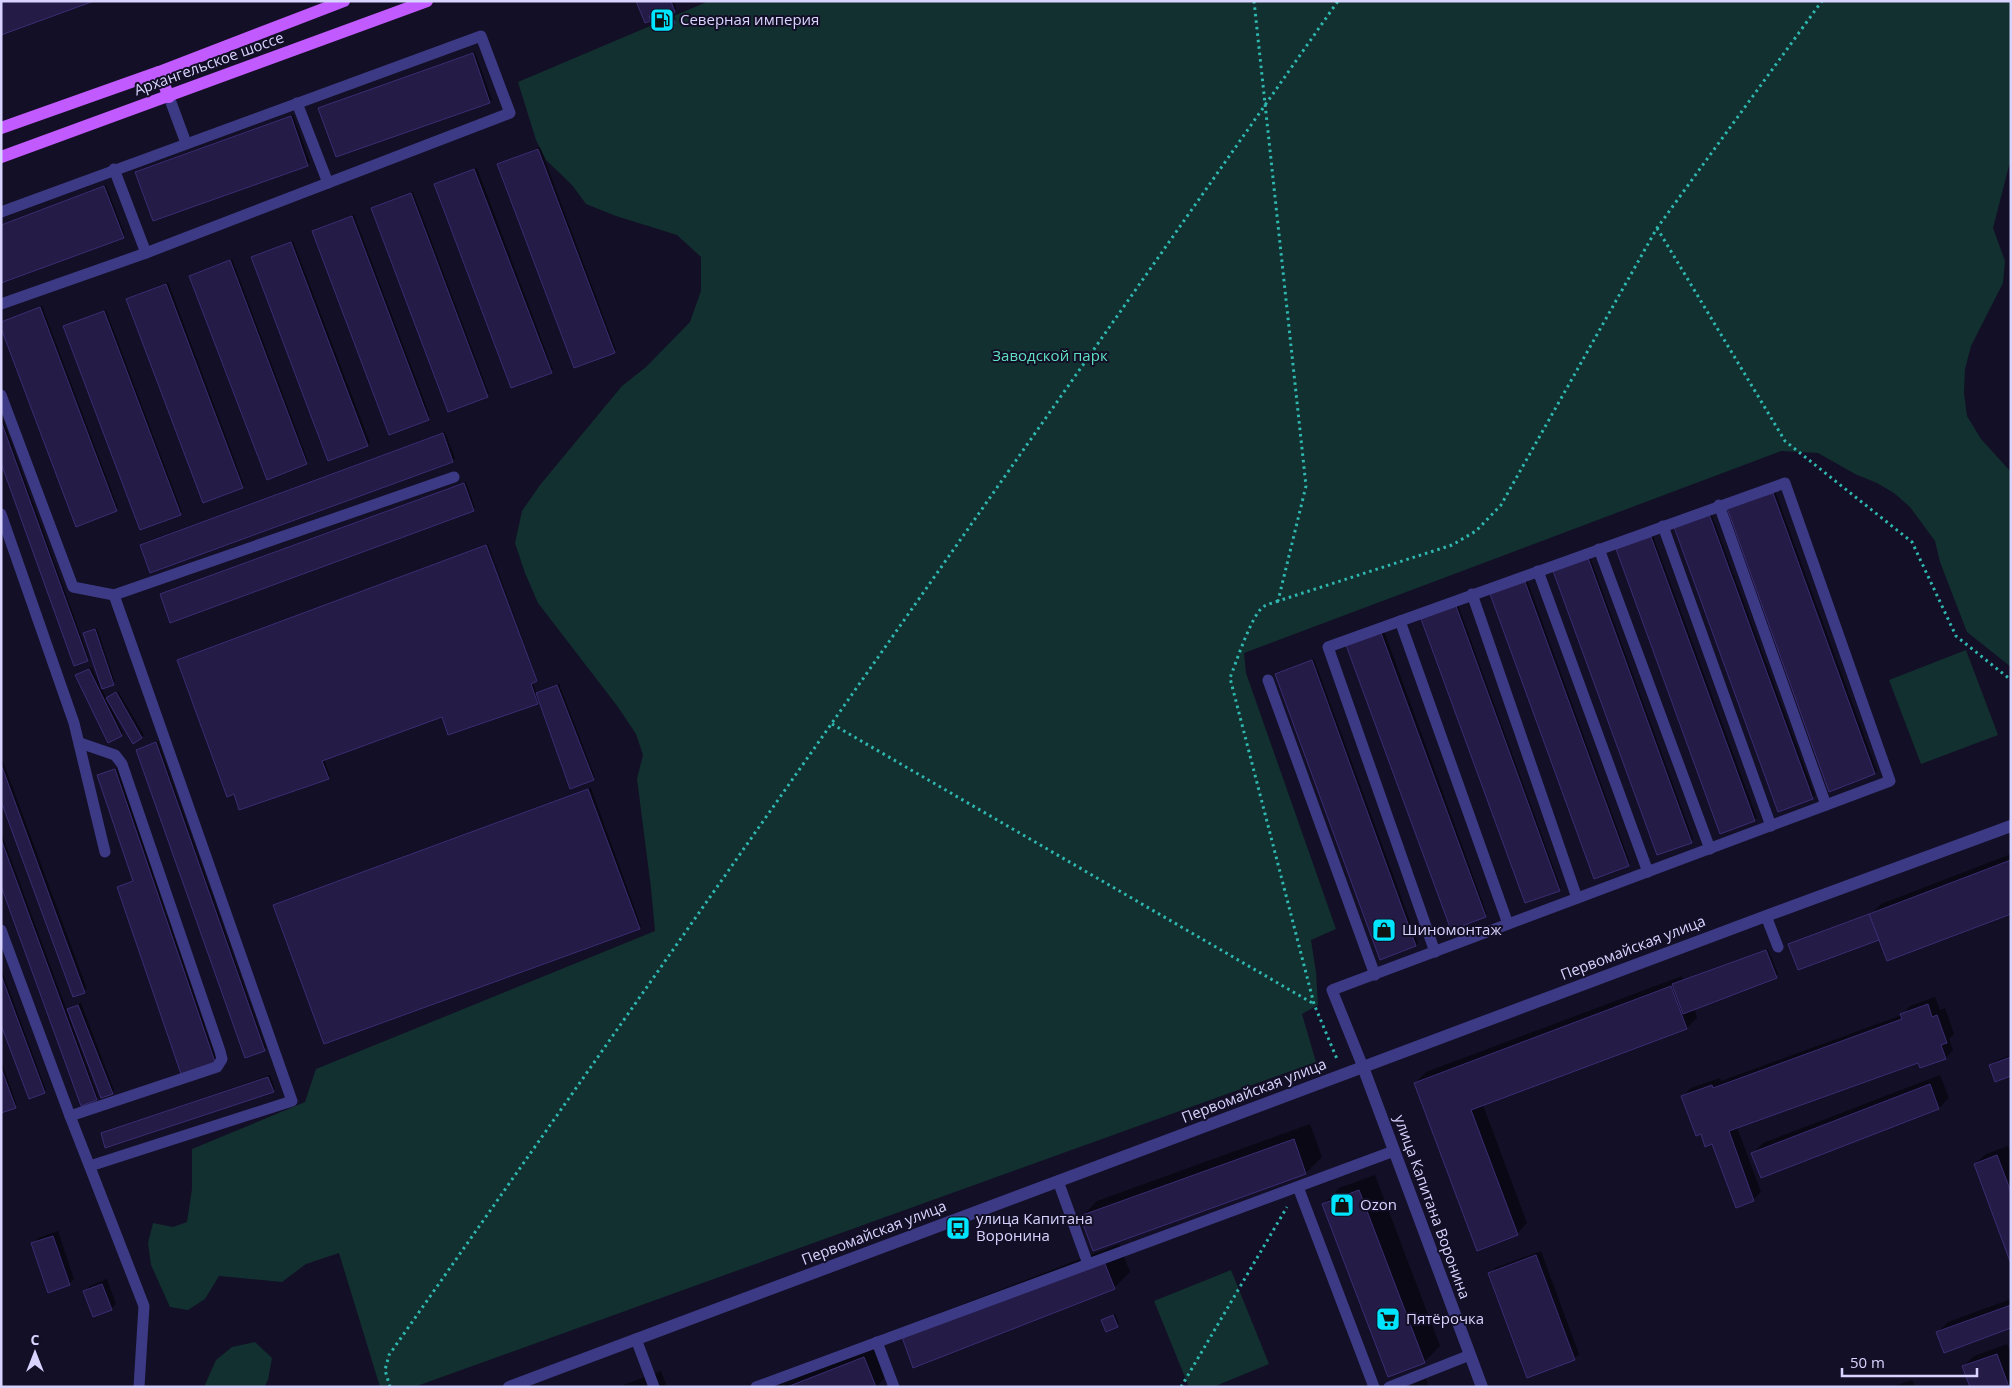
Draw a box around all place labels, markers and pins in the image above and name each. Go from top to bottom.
fuel station icon: Северная империя [649,7,675,33]
place label: Северная империя [680,9,819,29]
shop icon: Шиномонтаж [1371,917,1397,943]
place label: Шиномонтаж [1402,919,1501,939]
shop icon: Ozon [1329,1192,1355,1218]
place label: Ozon [1360,1194,1397,1214]
place label: улица Капитана Воронина [976,1208,1093,1245]
bus stop icon: улица Капитана Воронина [945,1215,971,1241]
supermarket icon: Пятёрочка [1375,1306,1401,1332]
place label: Пятёрочка [1406,1308,1484,1328]

